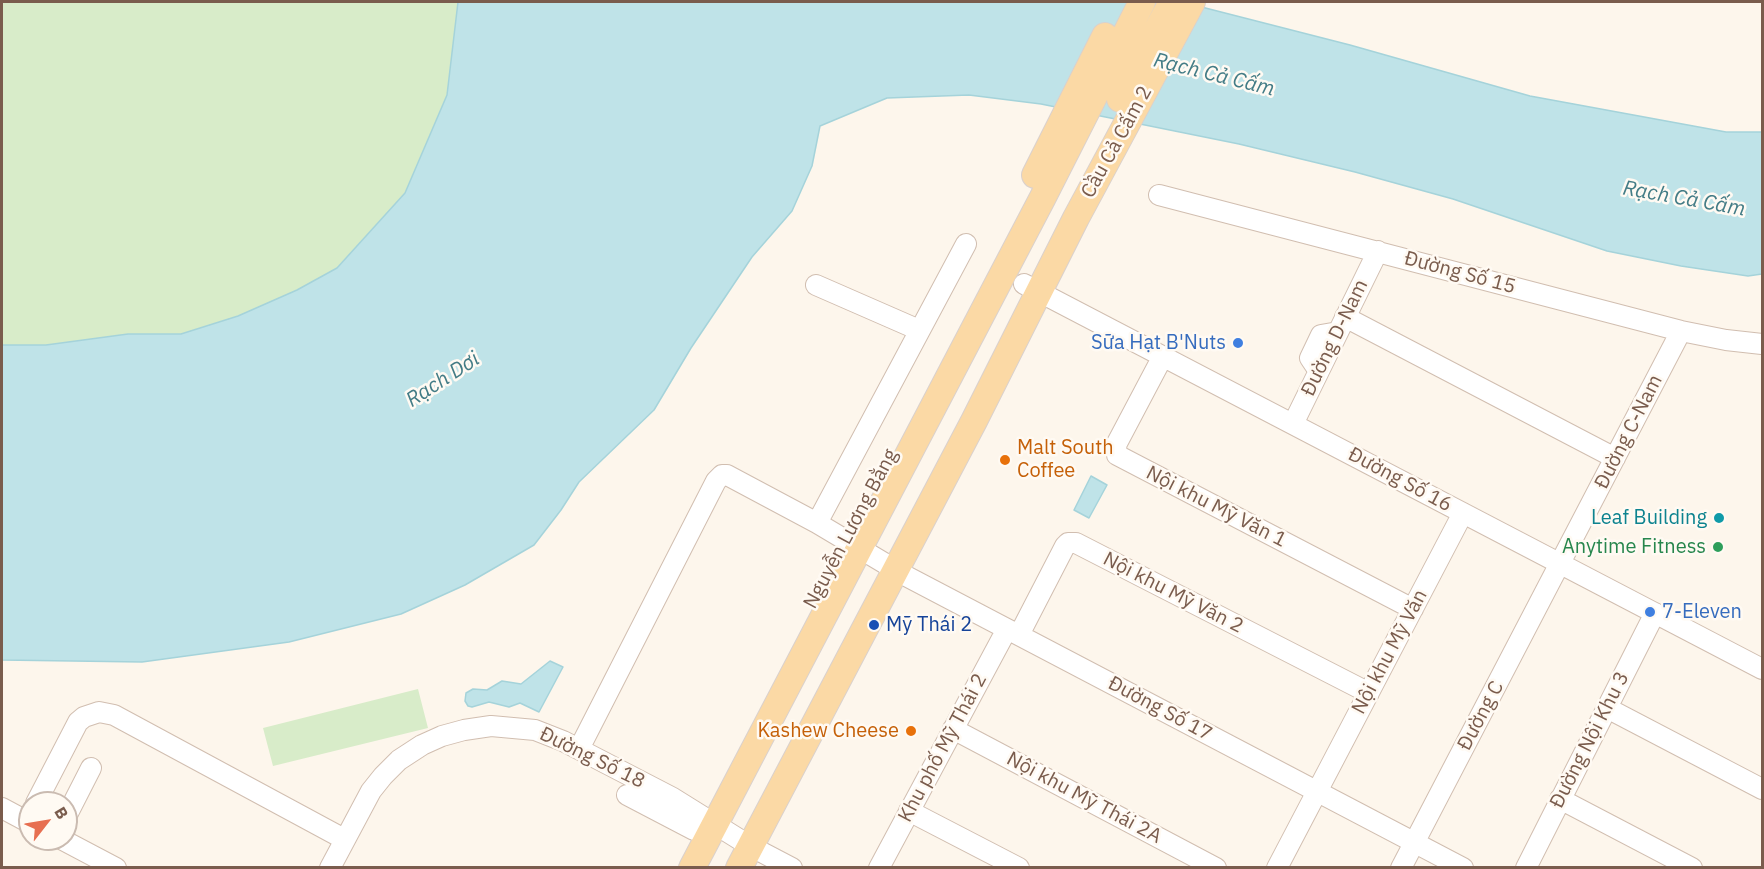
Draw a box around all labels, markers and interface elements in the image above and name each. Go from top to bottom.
water label: Rạch Cả Cấm [1151,48,1277,102]
street label: Cầu Cả Cấm 2 [1076,82,1158,202]
water label: Rạch Cả Cấm [1621,176,1747,222]
street label: Đường Số 15 [1402,247,1518,299]
street label: Đường D-Nam [1296,276,1374,400]
place label: Sữa Hạt B'Nuts [1091,331,1226,355]
marker: Sữa Hạt B'Nuts [1231,336,1245,350]
water label: Rạch Dơi [402,347,484,413]
street label: Đường C-Nam [1590,371,1668,493]
place label: Malt South Coffee [1017,436,1114,483]
street label: Đường Số 16 [1344,443,1456,517]
street label: Nguyễn Lương Bằng [799,445,903,613]
marker: Malt South Coffee [998,453,1012,467]
street label: Nội khu Mỹ Văn 1 [1142,461,1290,553]
place label: Leaf Building [1591,506,1707,530]
marker: Leaf Building [1712,511,1726,525]
place label: Anytime Fitness [1562,535,1706,559]
marker: Anytime Fitness [1711,540,1725,554]
street label: Nội khu Mỹ Văn 2 [1099,547,1247,639]
street label: Nội khu Mỹ Văn [1347,586,1433,718]
place label: 7-Eleven [1662,600,1742,624]
marker: 7-Eleven [1643,605,1657,619]
place label: Mỹ Thái 2 [886,613,972,637]
marker: Mỹ Thái 2 [867,618,881,632]
street label: Đường Nội Khu 3 [1545,668,1635,812]
street label: Khu phố Mỹ Thái 2 [894,669,992,827]
street label: Đường Số 17 [1104,672,1216,746]
street label: Đường C [1453,677,1509,755]
place label: Kashew Cheese [757,719,899,743]
street label: Đường Số 18 [535,722,649,794]
marker: Kashew Cheese [904,724,918,738]
street label: Nội khu Mỹ Thái 2A [1002,747,1166,849]
north arrow [18,791,78,851]
text: B [50,803,73,822]

